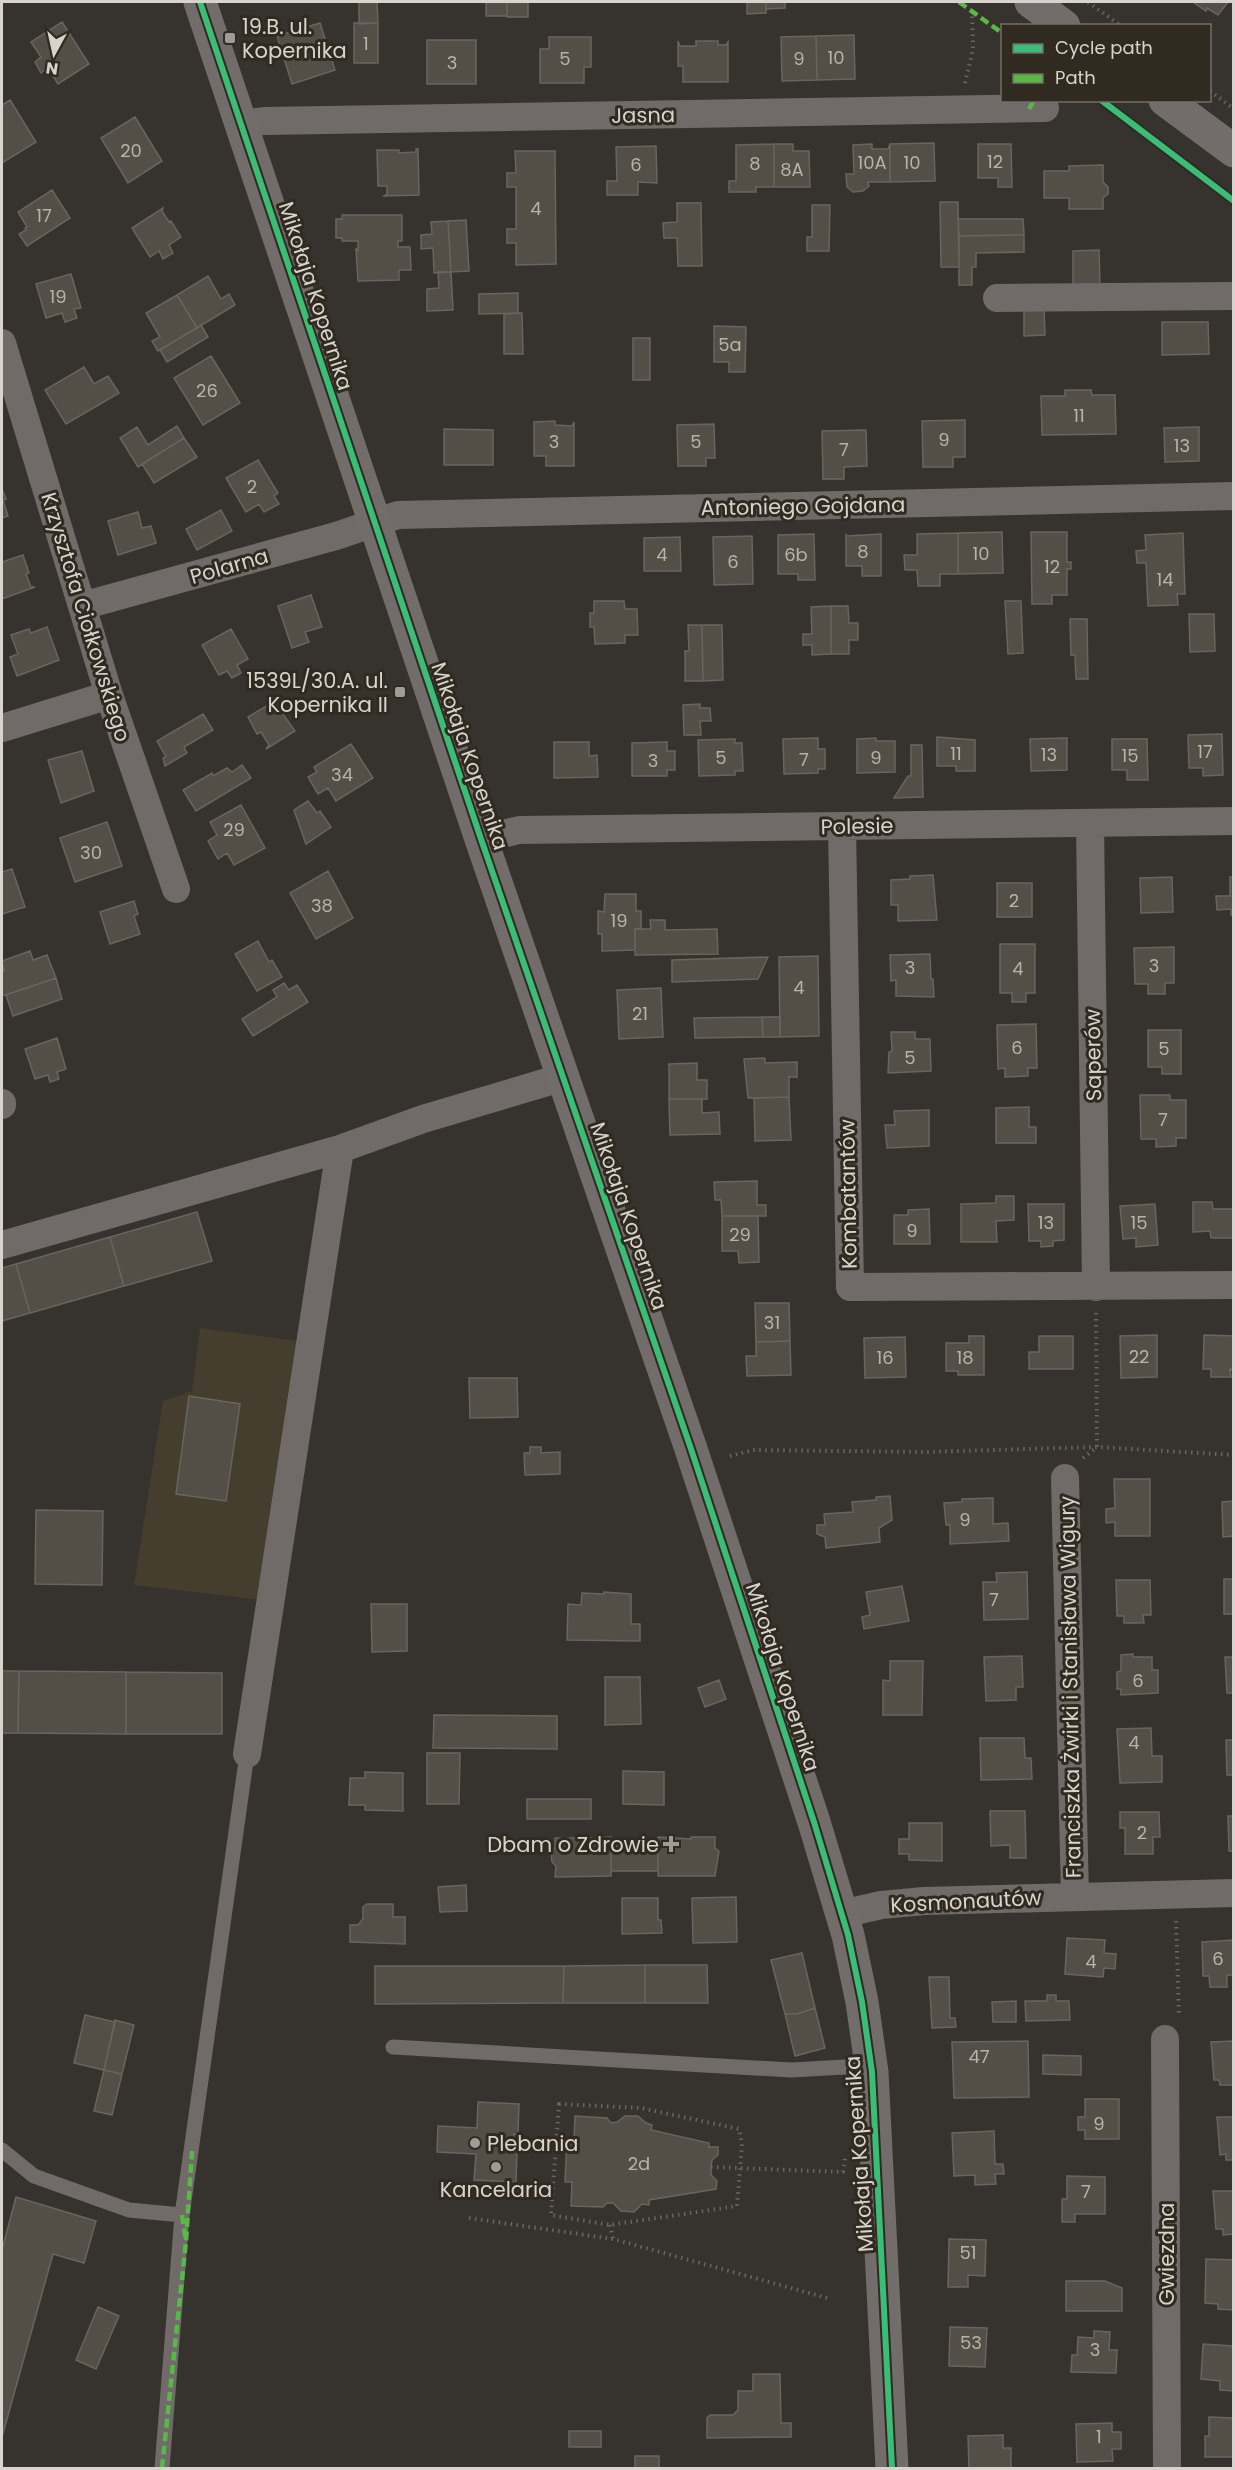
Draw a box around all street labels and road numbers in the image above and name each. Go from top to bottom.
street label: Jasna [611,100,675,130]
street label: Mikołaja Kopernika [272,198,360,394]
street label: Krzysztofa Ciołkowskiego [34,489,138,745]
street label: Antoniego Gojdana [700,490,906,522]
street label: Polarna [186,541,272,591]
street label: Mikołaja Kopernika [424,658,516,854]
street label: Polesie [820,811,894,841]
street label: Saperów [1078,1009,1108,1101]
street label: Mikołaja Kopernika [583,1118,675,1314]
street label: Kombatantów [832,1119,864,1269]
street label: Franciszka Żwirki i Stanisława Wigury [1052,1495,1088,1878]
street label: Mikołaja Kopernika [739,1579,827,1775]
street label: Kosmonautów [890,1883,1042,1919]
street label: Mikołaja Kopernika [838,2055,880,2253]
street label: Gwiezdna [1152,2202,1181,2306]

